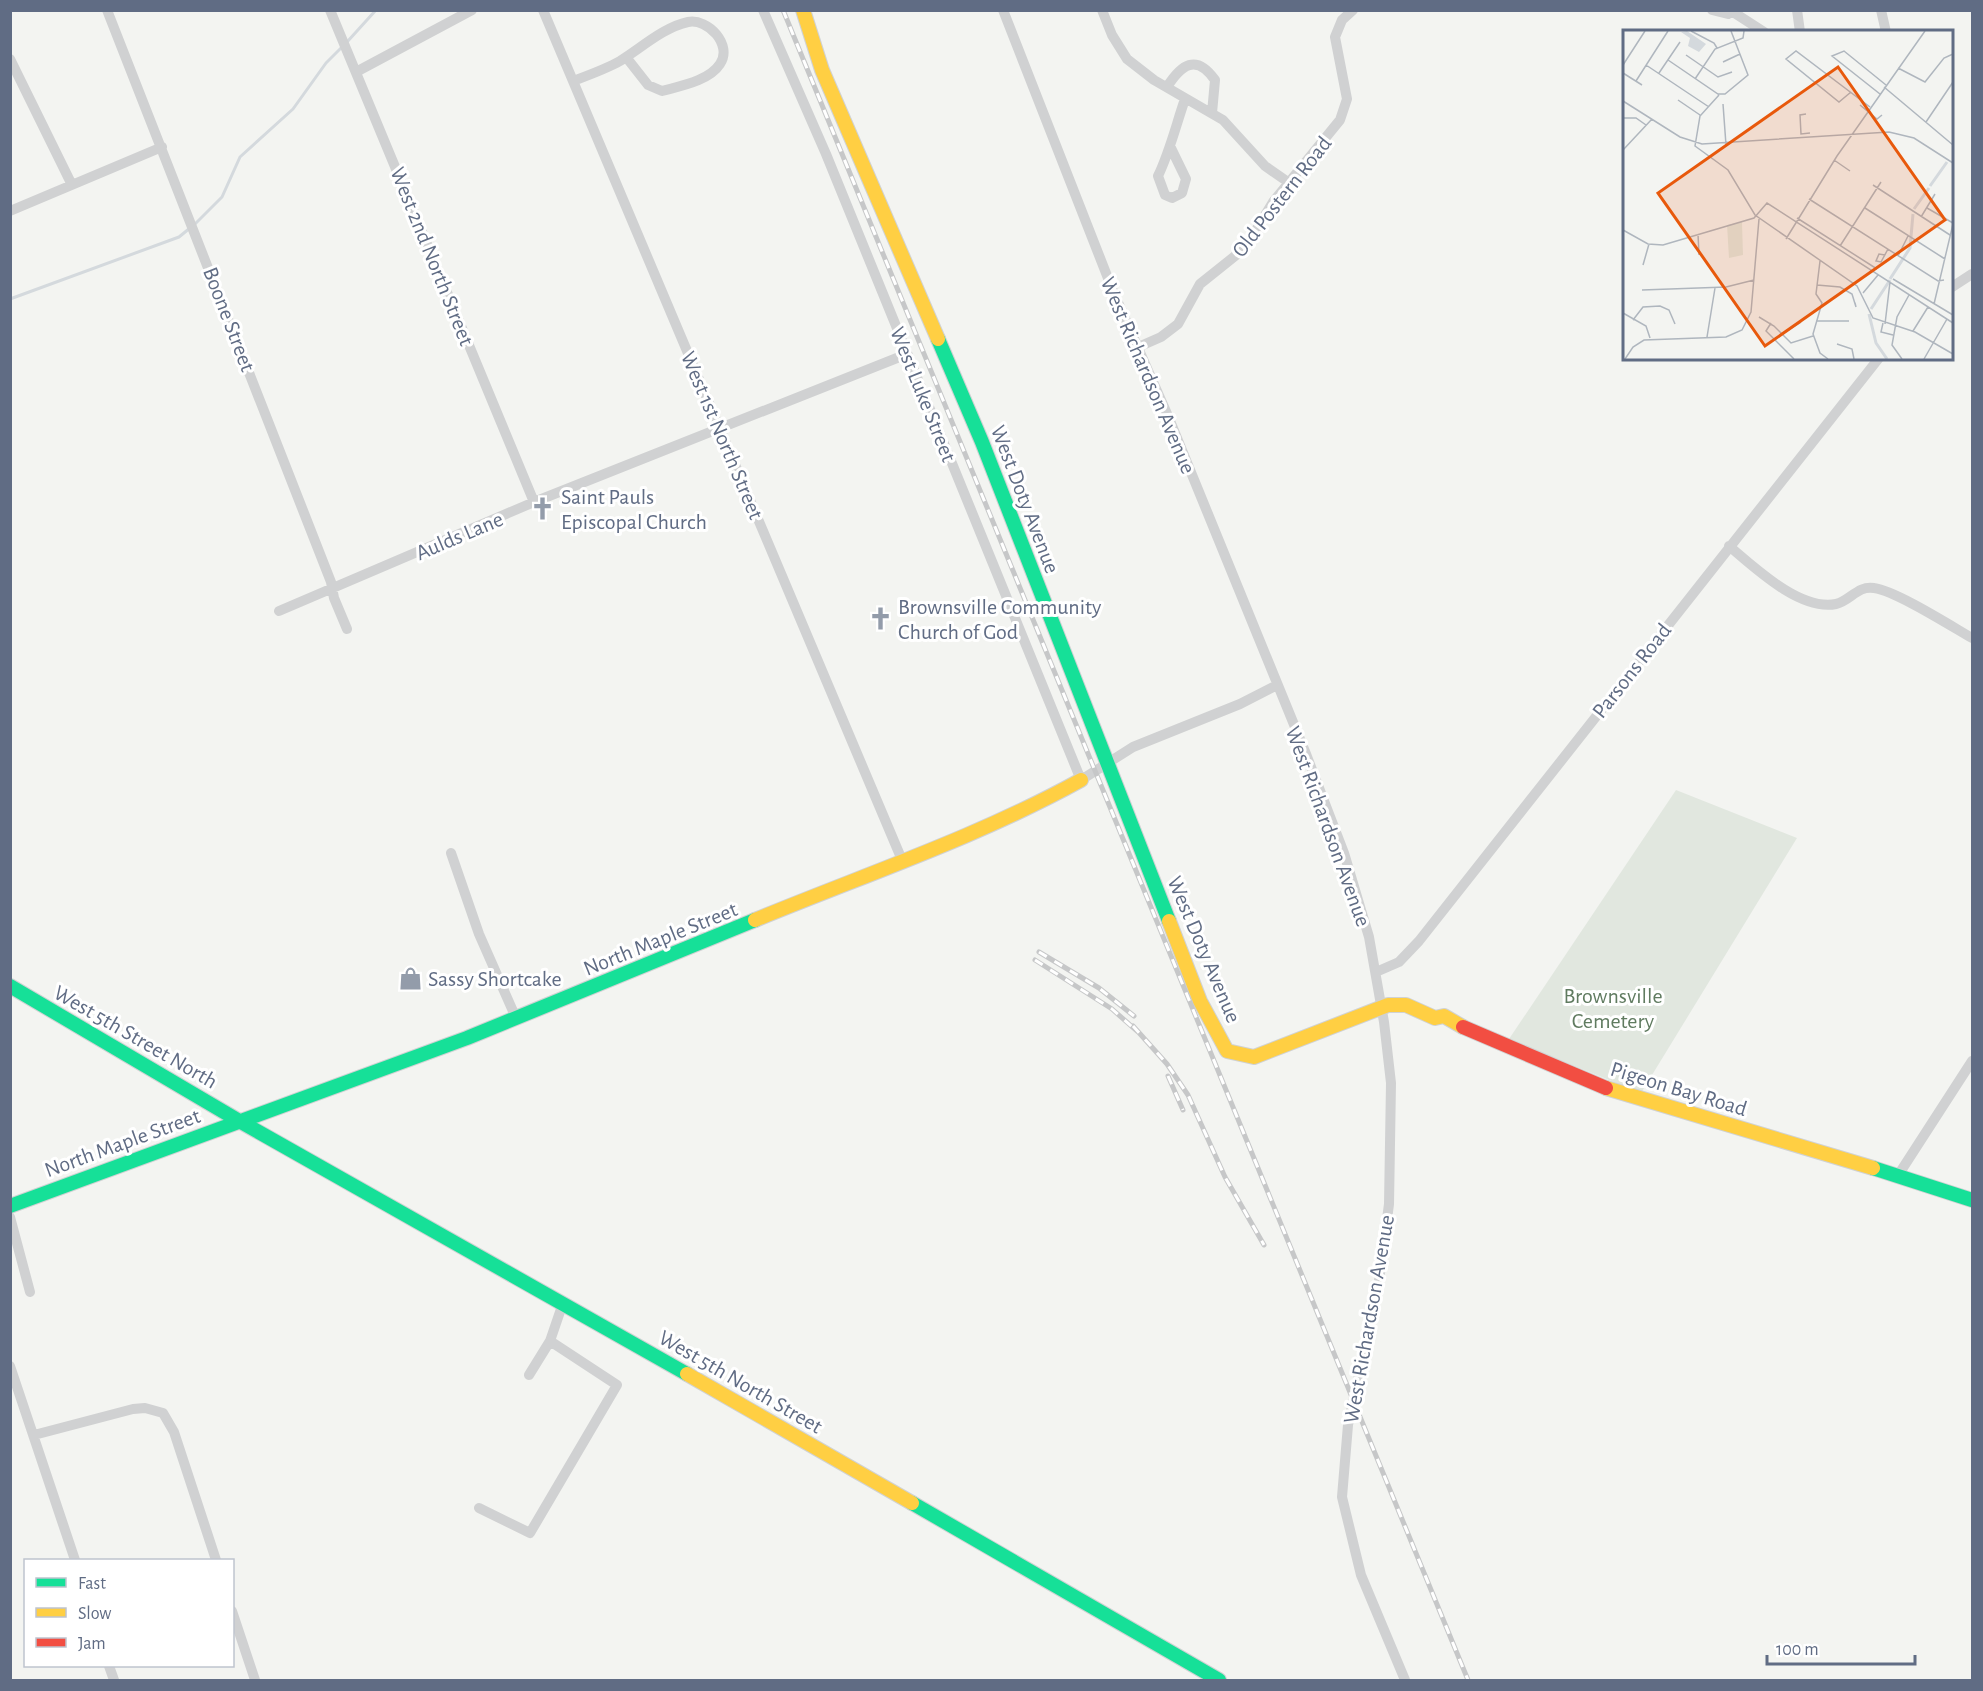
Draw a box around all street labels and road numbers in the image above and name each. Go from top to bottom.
street label: Old Postern Road [1228,132,1336,261]
street label: West 2nd North Street [386,164,478,349]
street label: Boone Street [199,264,259,375]
street label: West Richardson Avenue [1097,274,1199,477]
street label: West Luke Street [886,324,960,465]
street label: West 1st North Street [677,348,767,523]
street label: West Doty Avenue [987,422,1063,576]
street label: Aulds Lane [412,508,506,564]
street label: Parsons Road [1588,619,1675,722]
street label: West Richardson Avenue [1282,723,1375,929]
street label: West Doty Avenue [1163,873,1245,1026]
street label: North Maple Street [580,898,740,980]
street label: West 5th Street North [50,981,221,1093]
street label: Pigeon Bay Road [1608,1058,1750,1120]
street label: North Maple Street [42,1105,203,1181]
street label: West Richardson Avenue [1340,1213,1398,1425]
street label: West 5th North Street [655,1326,826,1438]

